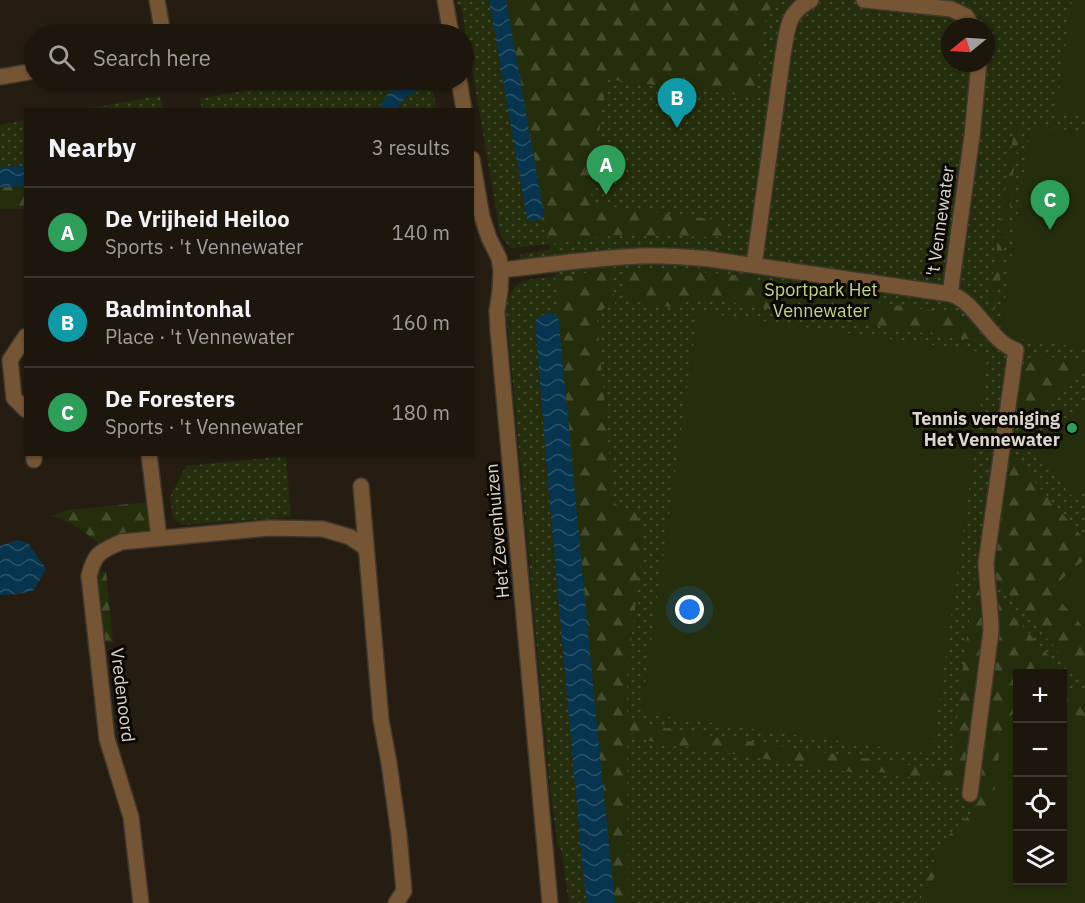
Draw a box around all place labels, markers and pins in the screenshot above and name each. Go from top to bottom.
pin: B [658,78,696,128]
pin: A [586,146,626,195]
pin: C [1030,180,1070,230]
place label: Tennis vereniging Het Vennewater [912,407,1060,451]
marker: Tennis vereniging Het Vennewater [1065,421,1079,435]

